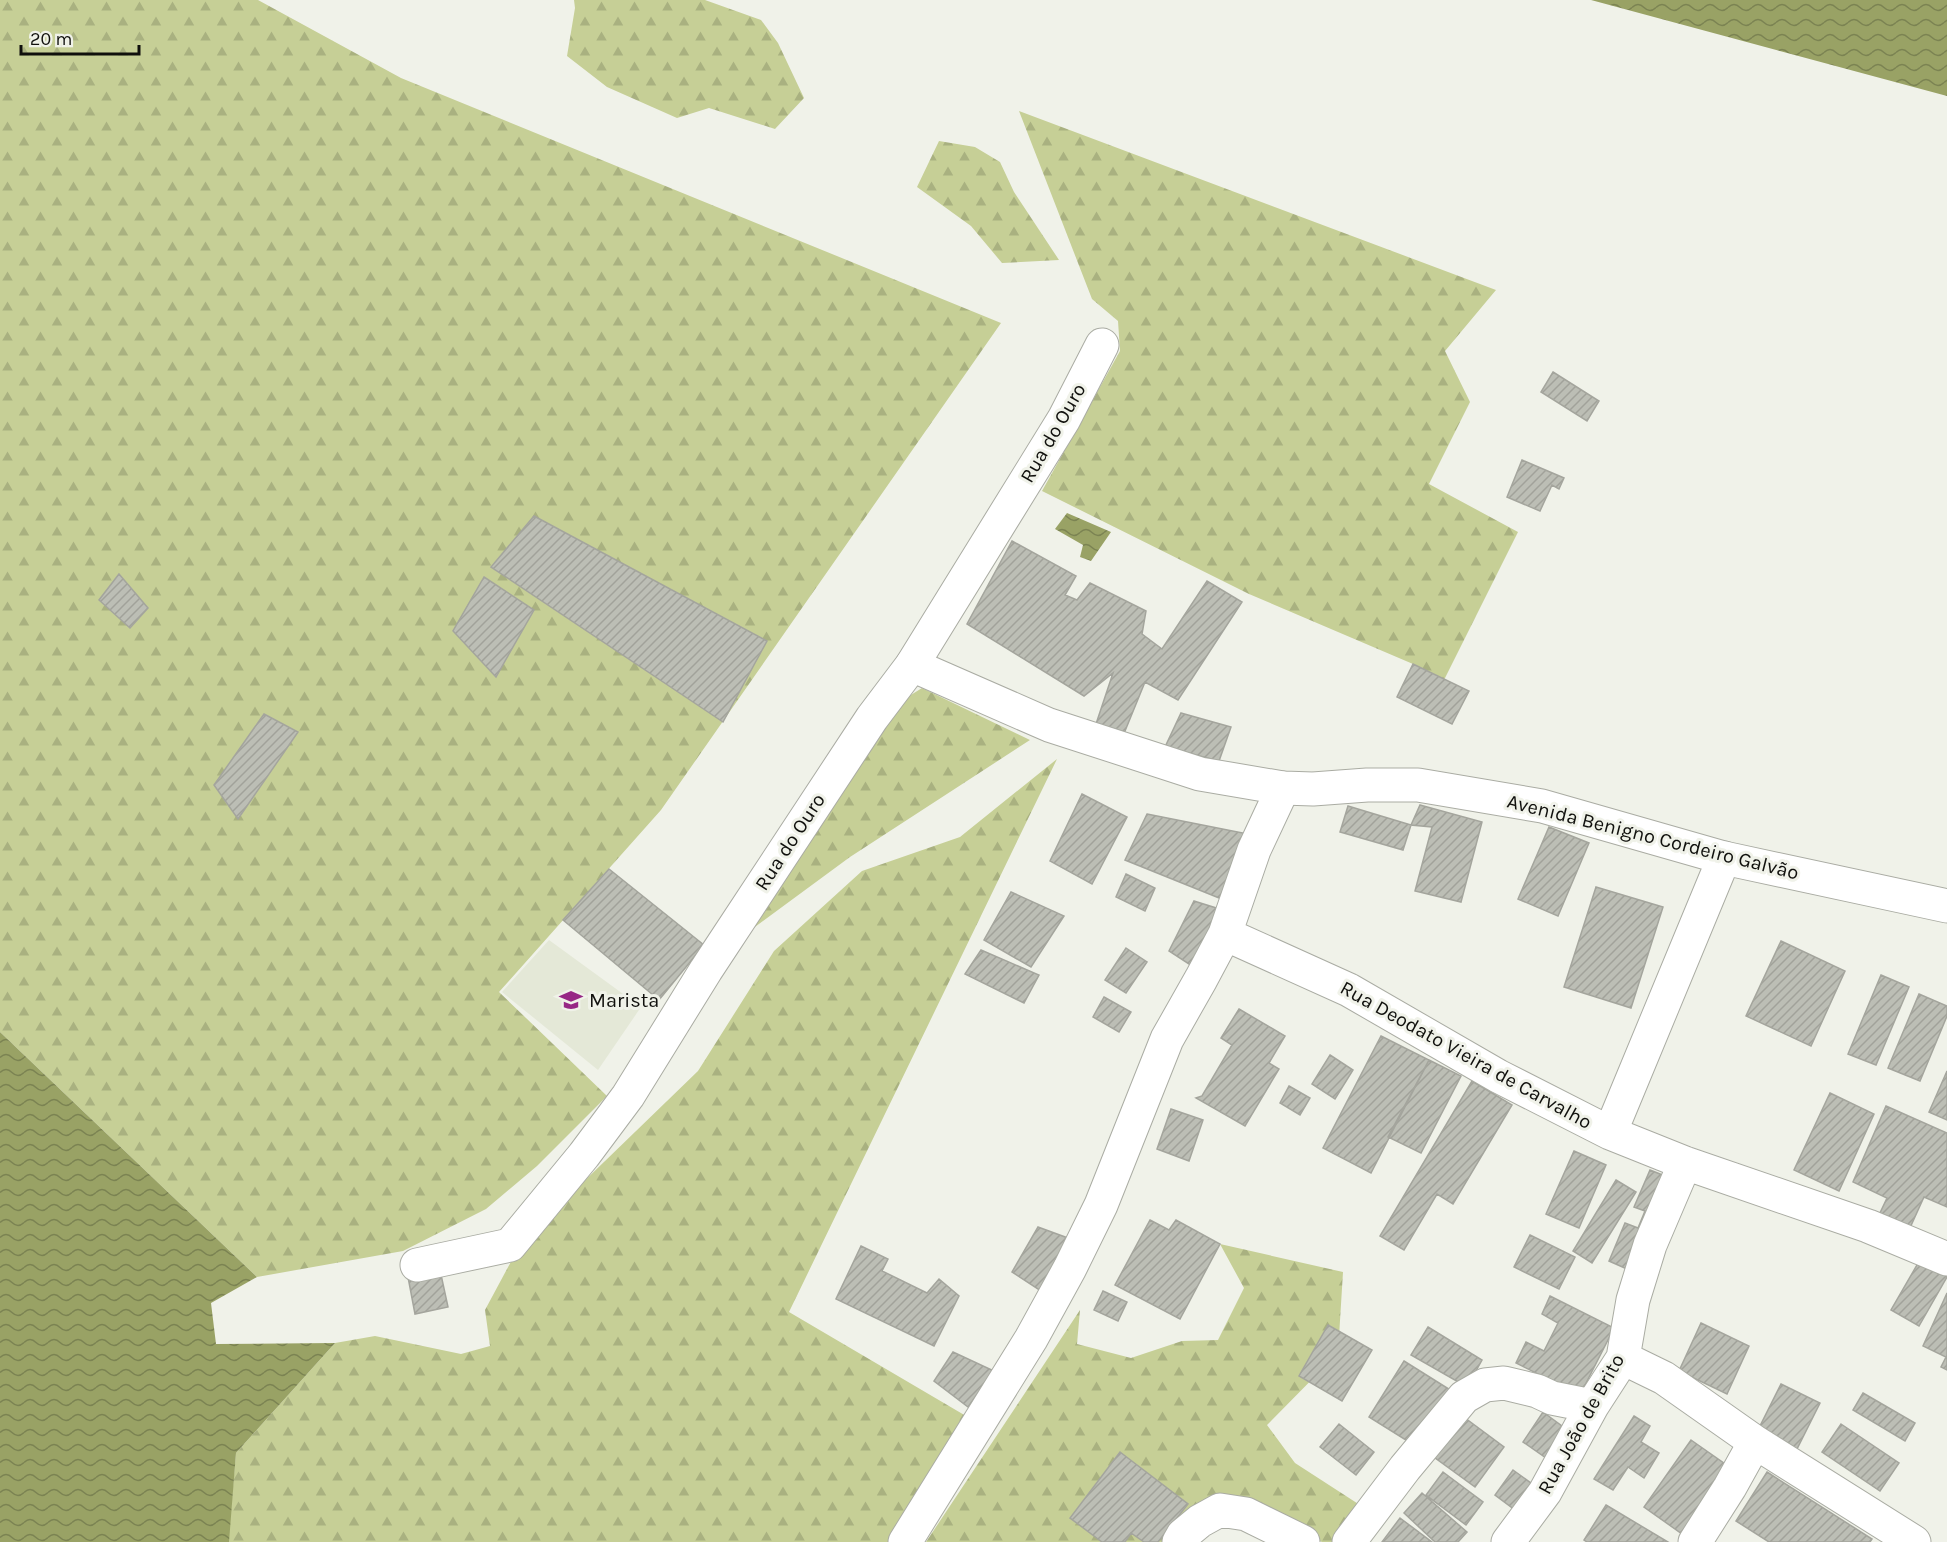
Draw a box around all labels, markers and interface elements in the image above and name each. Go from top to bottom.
scale bar [21,18,140,56]
text: 20 m [30,28,72,50]
street label: Rua do Ouro [1015,379,1091,487]
street label: Rua do Ouro [750,789,830,895]
street label: Avenida Benigno Cordeiro Galvão [1505,790,1801,884]
street label: Rua Deodato Vieira de Carvalho [1336,976,1596,1134]
school or university icon: Marista [558,987,584,1013]
place label: Marista [589,989,659,1012]
street label: Rua João de Brito [1533,1350,1629,1498]

